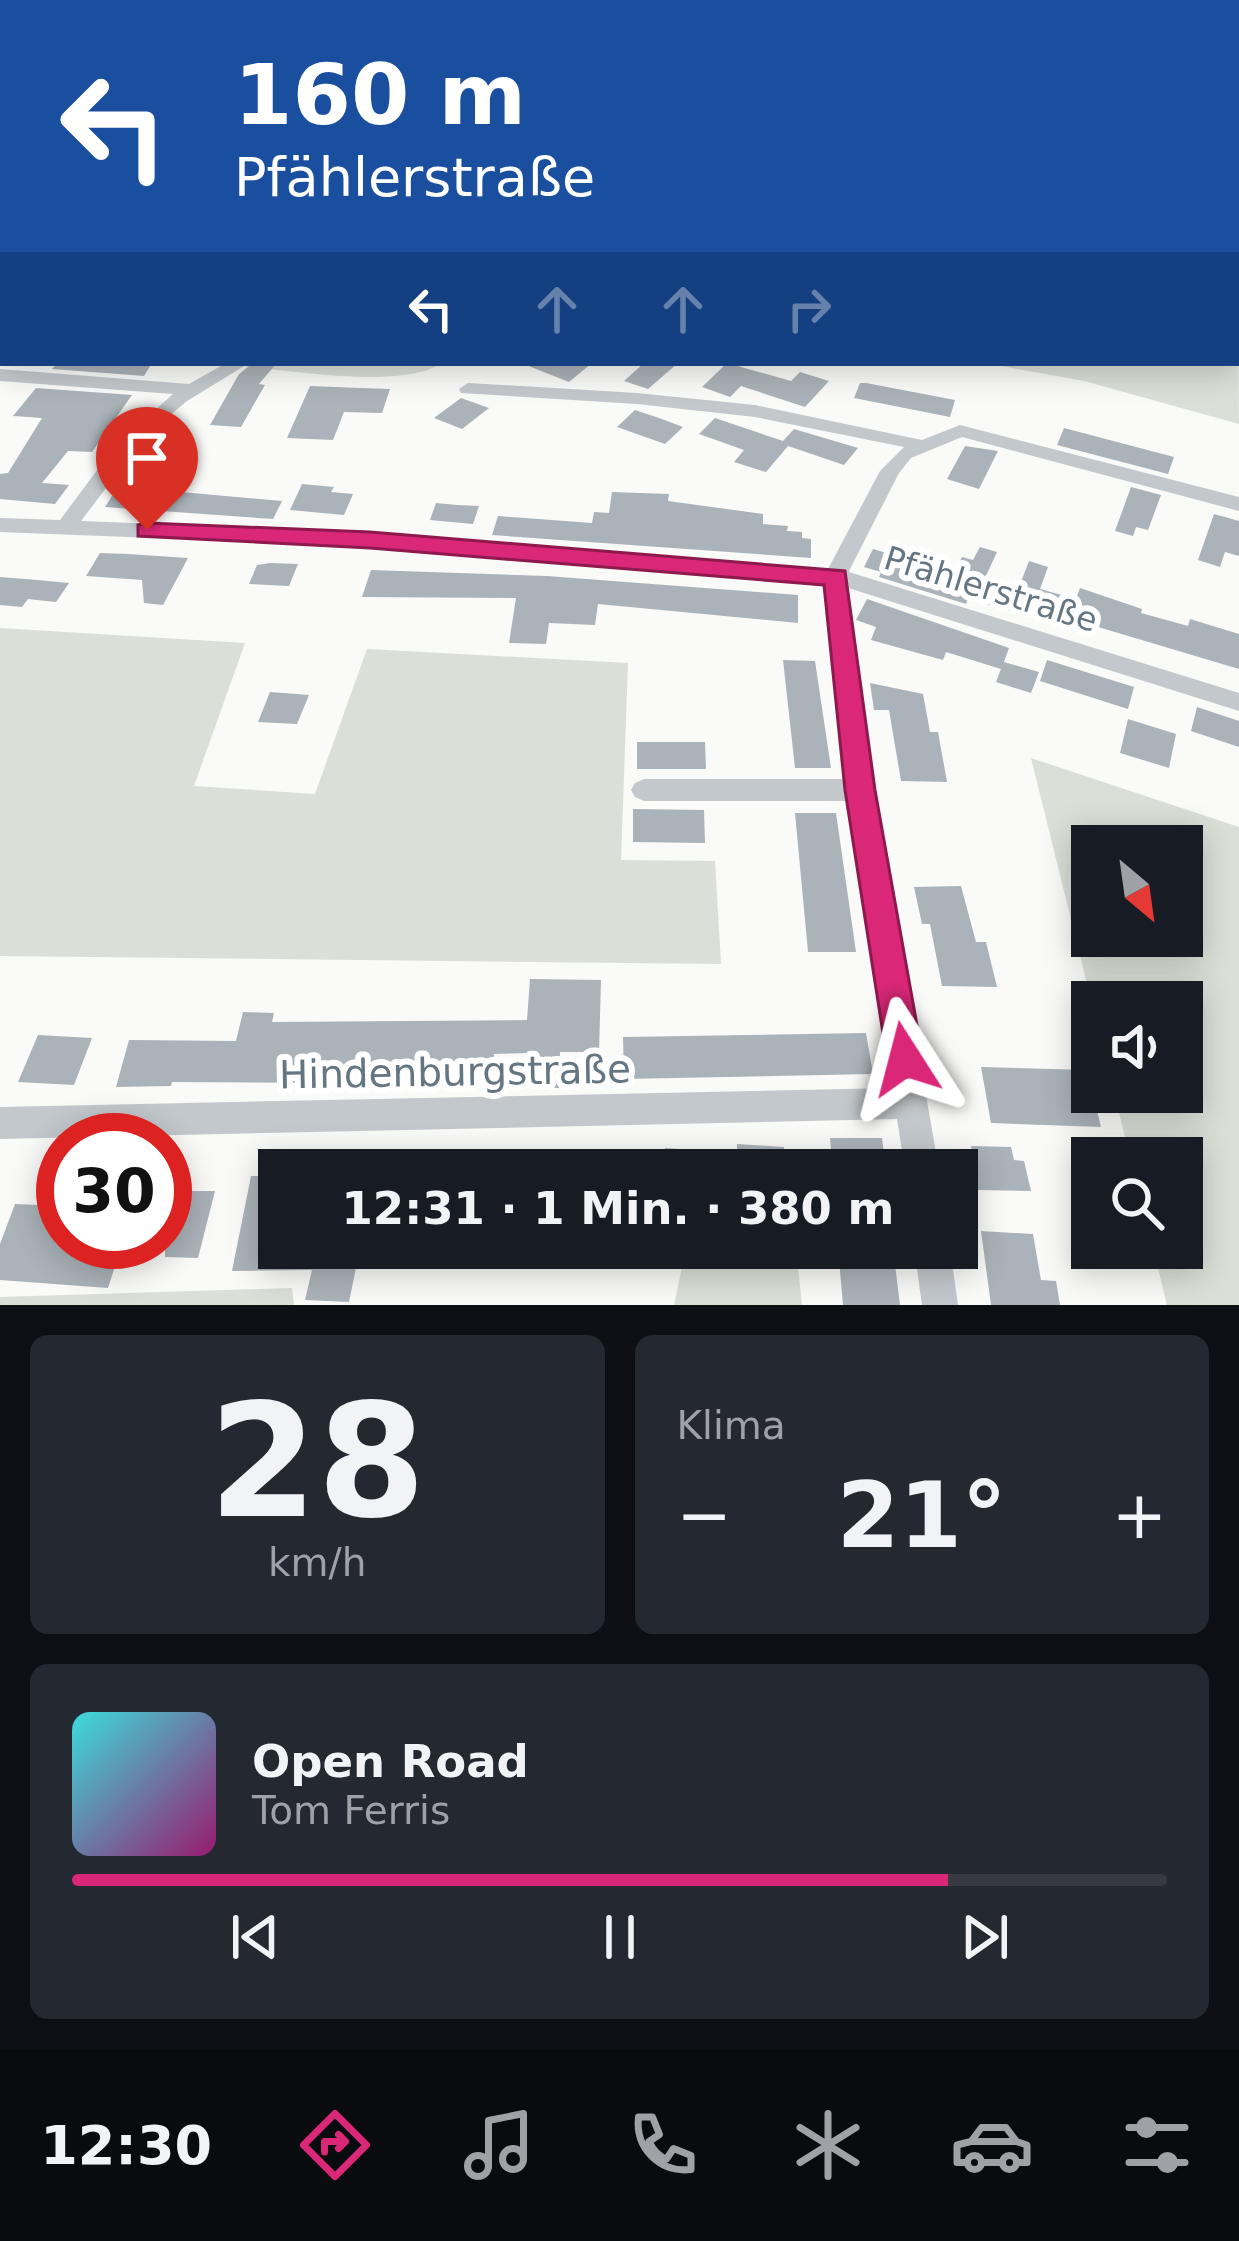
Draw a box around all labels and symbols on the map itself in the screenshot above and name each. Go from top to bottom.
pin [96,407,198,530]
street label: Pfählerstraße [880,538,1102,640]
north arrow [1071,825,1203,957]
position arrow [842,996,968,1122]
street label: Hindenburgstraße [279,1046,631,1098]
speed limit sign: 30 [36,1113,192,1269]

